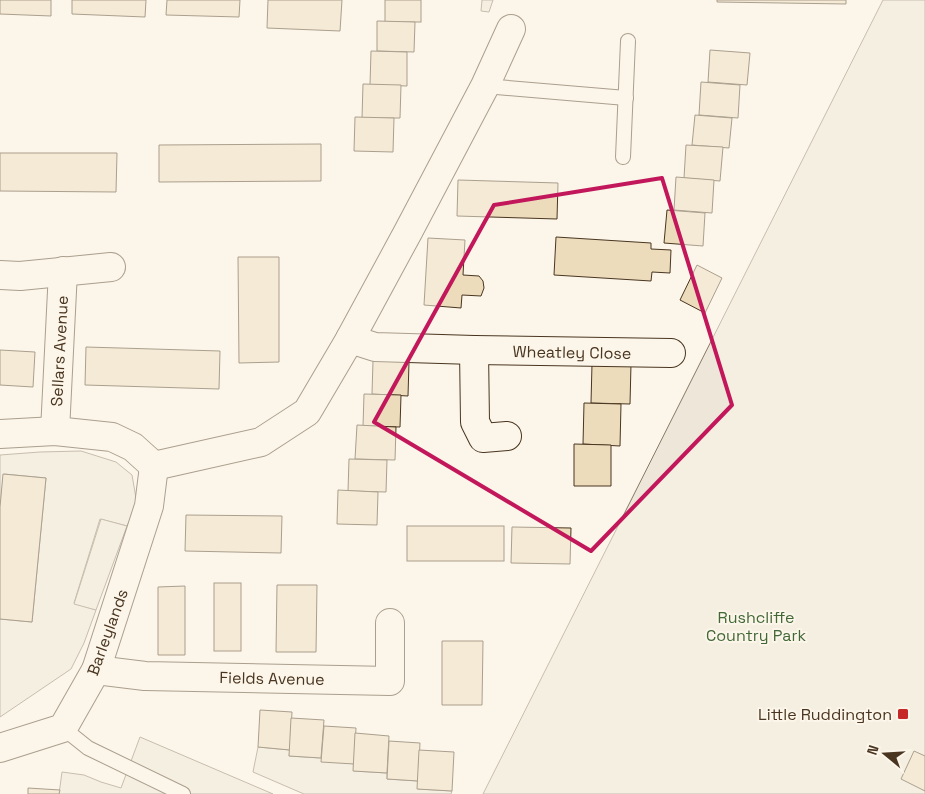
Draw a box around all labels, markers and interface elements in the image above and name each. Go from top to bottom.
street label: Sellars Avenue [46,295,73,407]
street label: Wheatley Close [513,341,631,364]
street label: Barleylands [82,586,133,678]
park label: Rushcliffe Country Park [706,607,806,646]
street label: Fields Avenue [219,667,325,690]
place label: Little Ruddington [758,704,892,725]
marker: Little Ruddington [896,707,910,721]
north arrow [860,729,910,779]
text: N [863,743,883,757]

